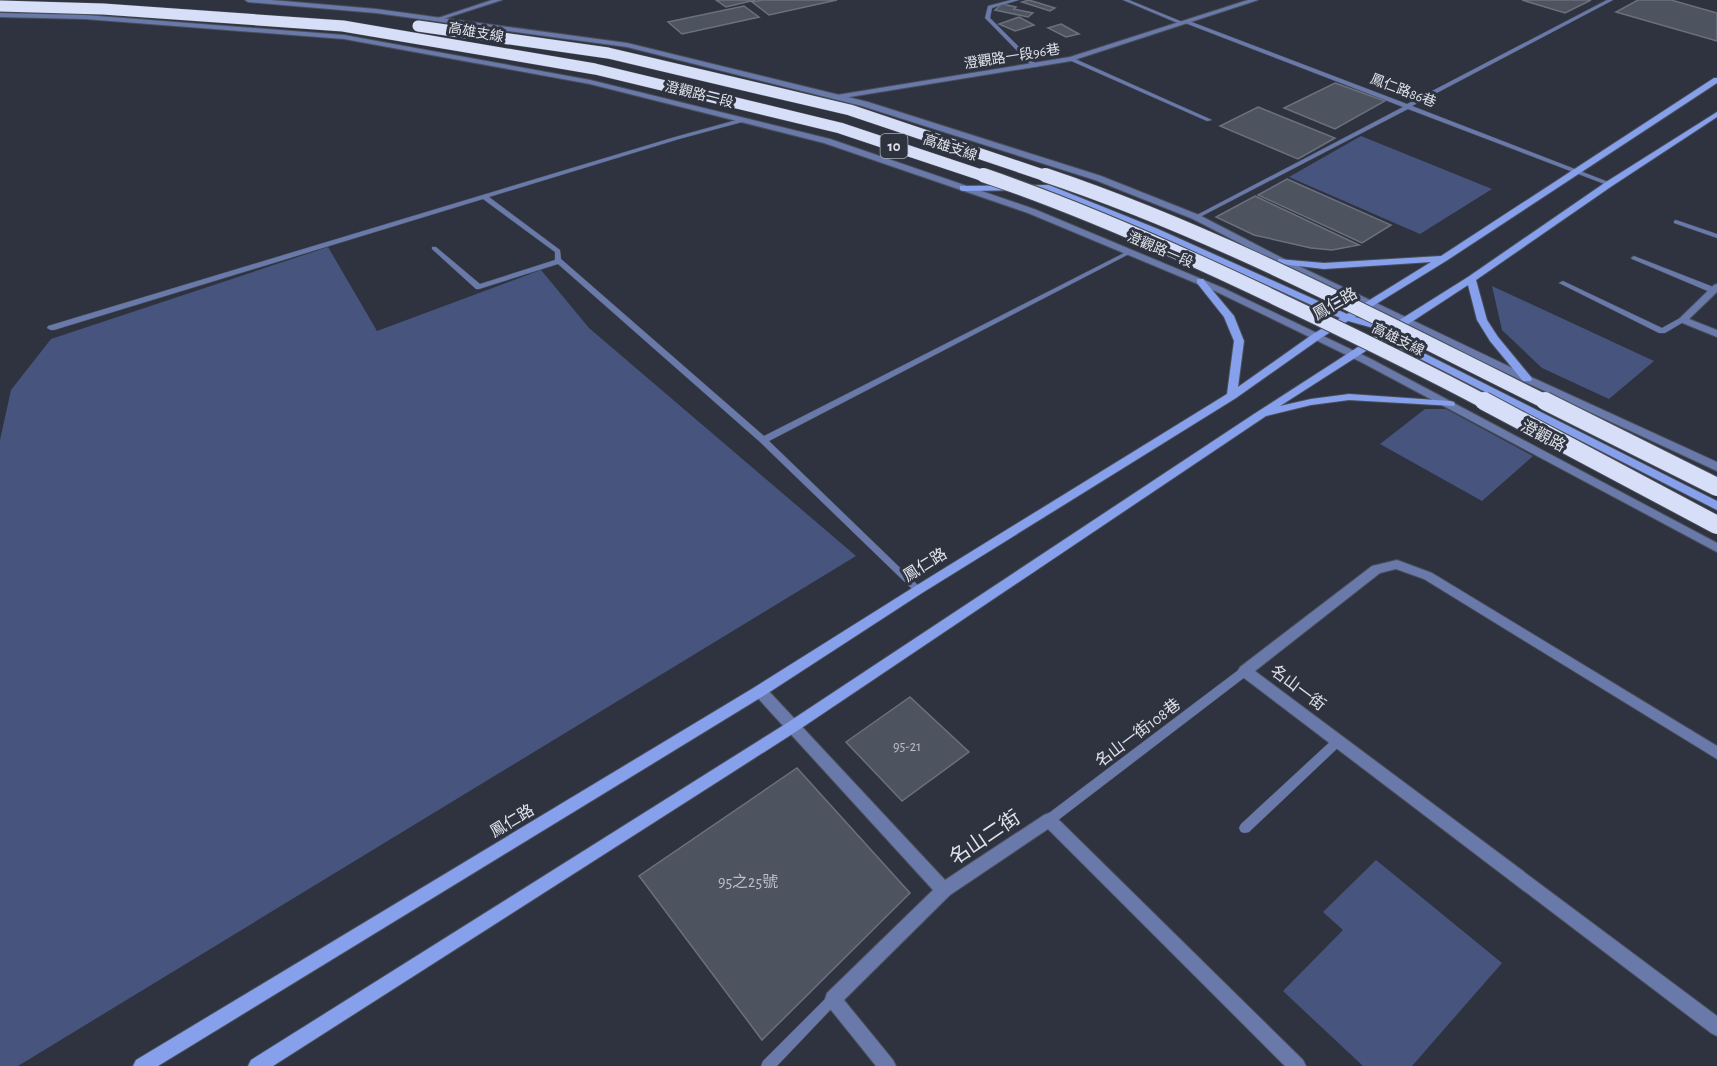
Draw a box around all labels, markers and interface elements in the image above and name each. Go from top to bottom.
street label: 高雄支線 [447,20,505,45]
street label: 澄觀路一段96巷 [963,41,1061,72]
street label: 鳳仁路86巷 [1368,71,1438,110]
street label: 澄觀路一段 [663,79,735,110]
street label: 高雄支線 [921,132,979,163]
road number: 10 [880,134,908,158]
street label: 澄觀路一段 [1125,229,1195,270]
street label: 鳳仁路 [1310,284,1360,323]
street label: 高雄支線 [1370,321,1427,359]
street label: 澄觀路 [1518,417,1568,454]
street label: 鳳仁路 [900,545,950,585]
street label: 名山一街 [1268,662,1329,714]
street label: 名山一街108巷 [1092,695,1183,770]
house number: 95-21 [893,740,921,754]
street label: 鳳仁路 [487,801,537,840]
street label: 名山二街 [945,806,1024,869]
house number: 95之25號 [718,873,778,890]

